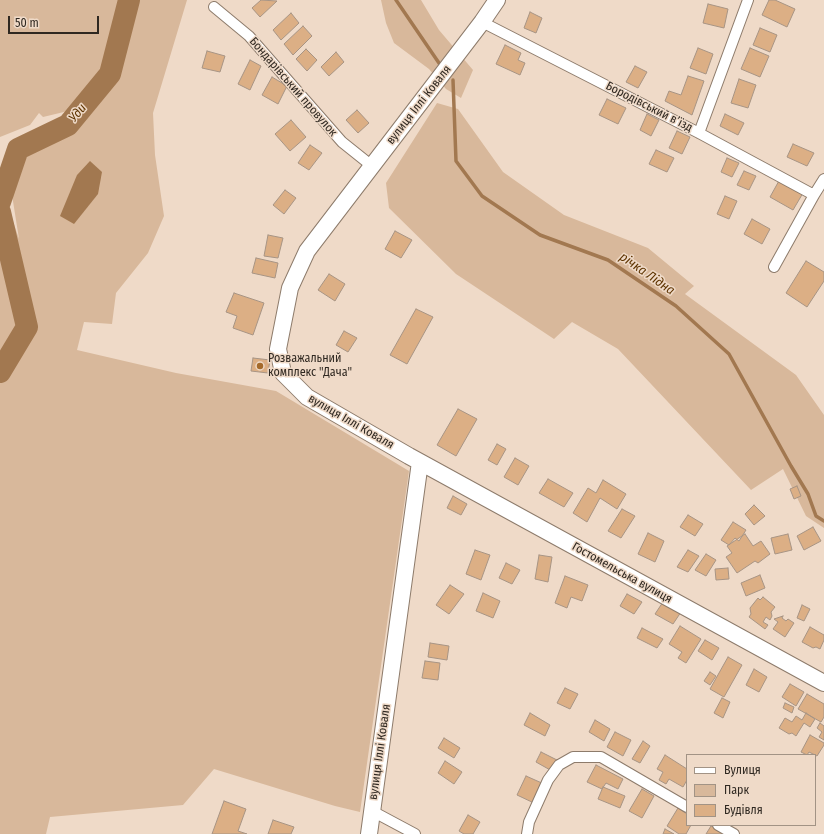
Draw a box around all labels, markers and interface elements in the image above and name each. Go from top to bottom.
scale bar [10,8,101,34]
text: 50 m [15,16,39,30]
street label: Бондарівський провулок [246,34,340,140]
street label: вулиця Іллі Коваля [384,63,454,147]
street label: Бородівський в’їзд [603,79,695,135]
water label: Уди [66,101,90,125]
water label: річка Лідна [616,249,678,299]
place label: Розважальний комплекс "Дача" [268,352,352,380]
marker: Розважальний комплекс "Дача" [255,361,265,371]
street label: вулиця Іллі Коваля [306,392,396,452]
street label: Гостомельська вулиця [569,539,675,607]
street label: вулиця Іллі Коваля [366,703,394,801]
legend [686,754,816,826]
text: Вулиця [724,763,761,777]
text: Парк [724,783,749,797]
text: Будівля [724,803,763,817]

